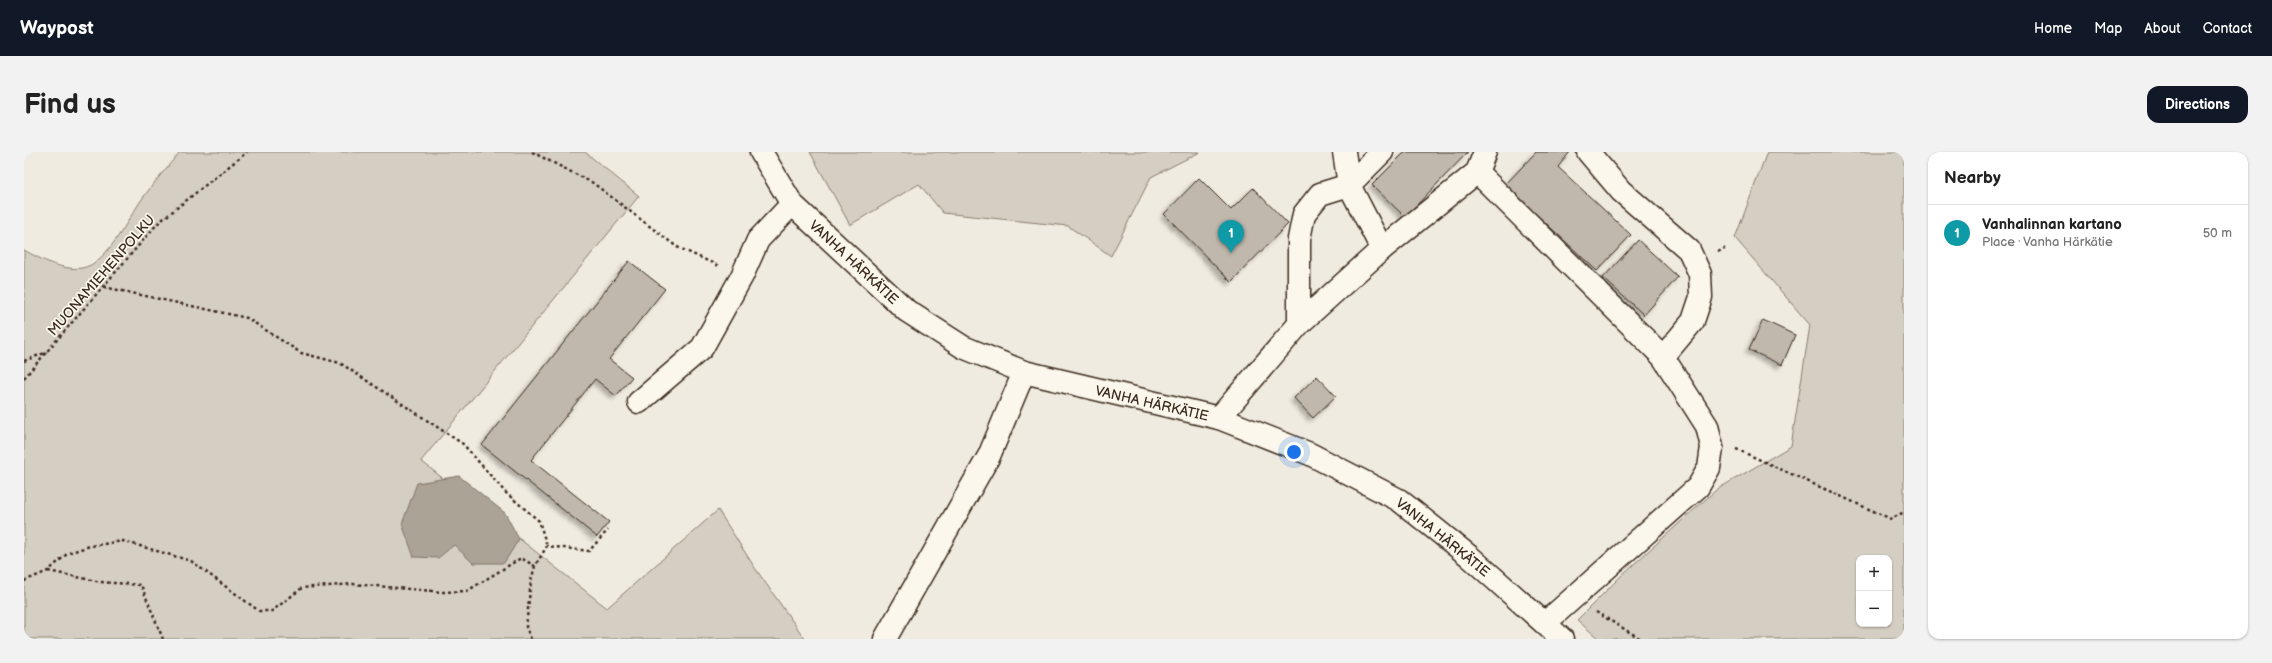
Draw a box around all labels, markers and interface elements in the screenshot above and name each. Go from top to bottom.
text: Waypost [20,17,94,40]
text: Home [2034,20,2072,37]
text: Map [2094,20,2122,37]
text: About [2144,20,2181,37]
text: Contact [2203,20,2252,37]
button: Directions [2147,86,2248,123]
text: Find us [24,88,116,121]
text: Nearby [1944,168,2001,188]
street label: MUONAMIEHENPOLKU [44,211,158,339]
text: Vanhalinnan kartano [1982,215,2122,234]
street label: VANHA HÄRKÄTIE [805,217,902,308]
pin: 1 [1218,220,1244,253]
text: 1 [1954,225,1960,241]
text: 50 m [2203,225,2232,241]
text: Place · Vanha Härkätie [1982,234,2113,250]
street label: VANHA HÄRKÄTIE [1094,382,1210,425]
your location [1284,442,1304,462]
street label: VANHA HÄRKÄTIE [1392,494,1493,580]
map controls [1856,555,1892,627]
button: + [1856,555,1892,591]
button: − [1856,591,1892,627]

